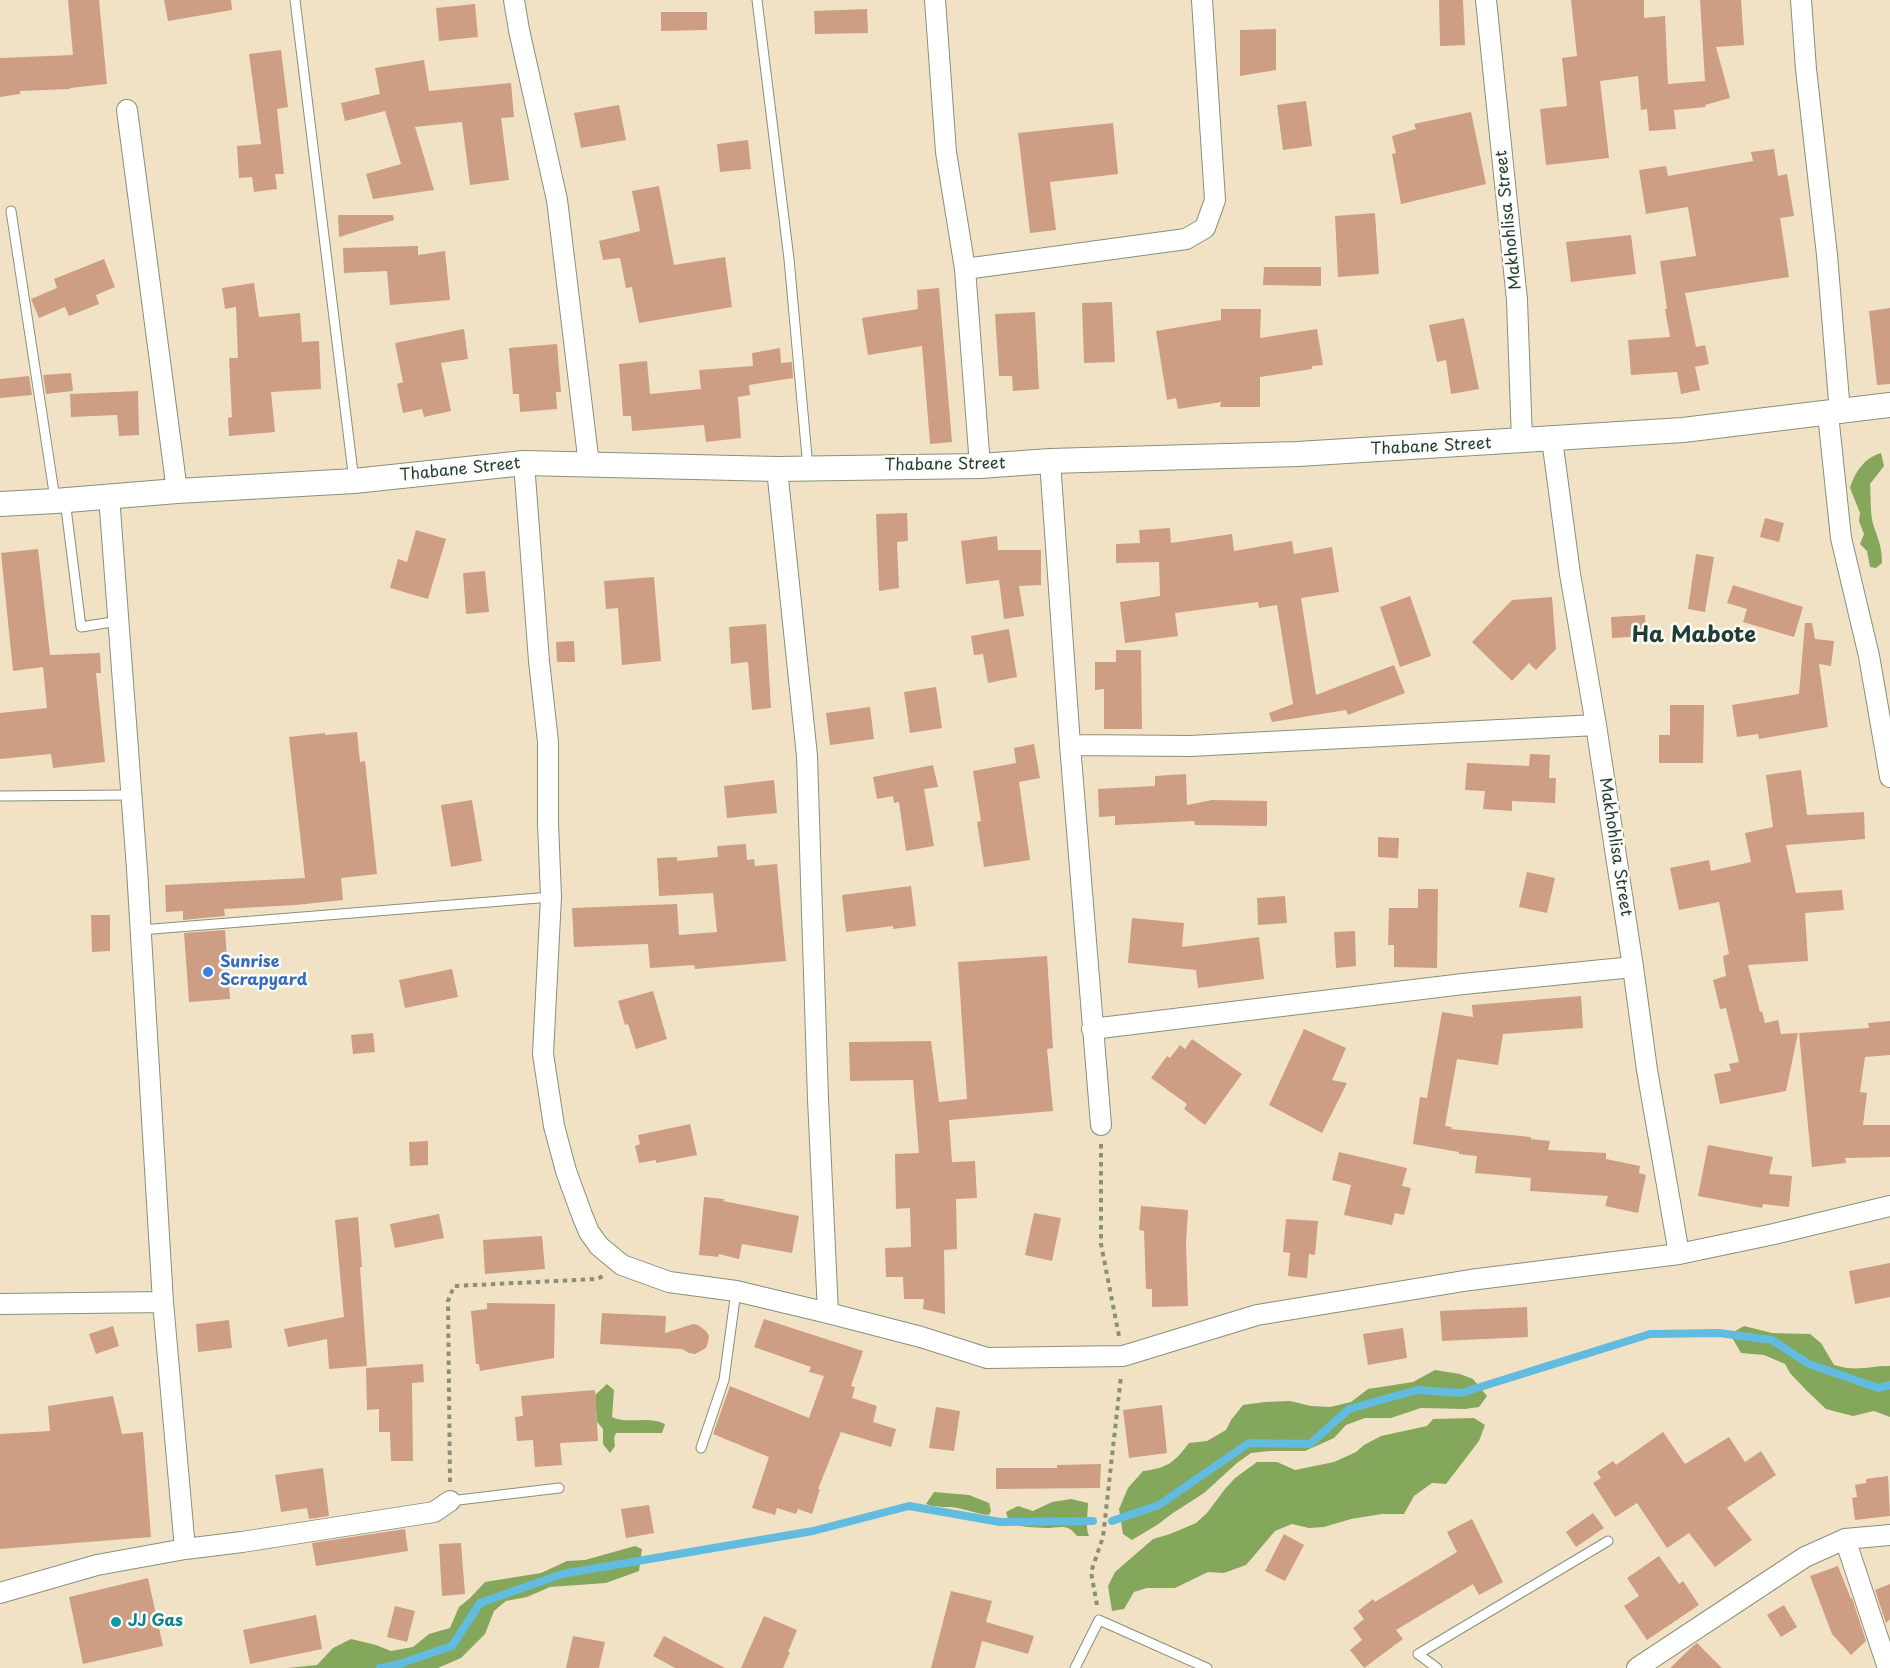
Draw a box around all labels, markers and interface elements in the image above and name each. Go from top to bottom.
street label: Makhohlisa Street [1492,149,1526,291]
street label: Thabane Street [1370,434,1492,460]
street label: Thabane Street [399,454,521,486]
street label: Thabane Street [884,454,1006,476]
district label: Ha Mabote [1632,623,1756,649]
street label: Makhohlisa Street [1595,776,1635,918]
place label: Sunrise Scrapyard [220,953,307,991]
marker: Sunrise Scrapyard [201,965,215,979]
place label: JJ Gas [128,1612,183,1632]
marker: JJ Gas [109,1615,123,1629]

